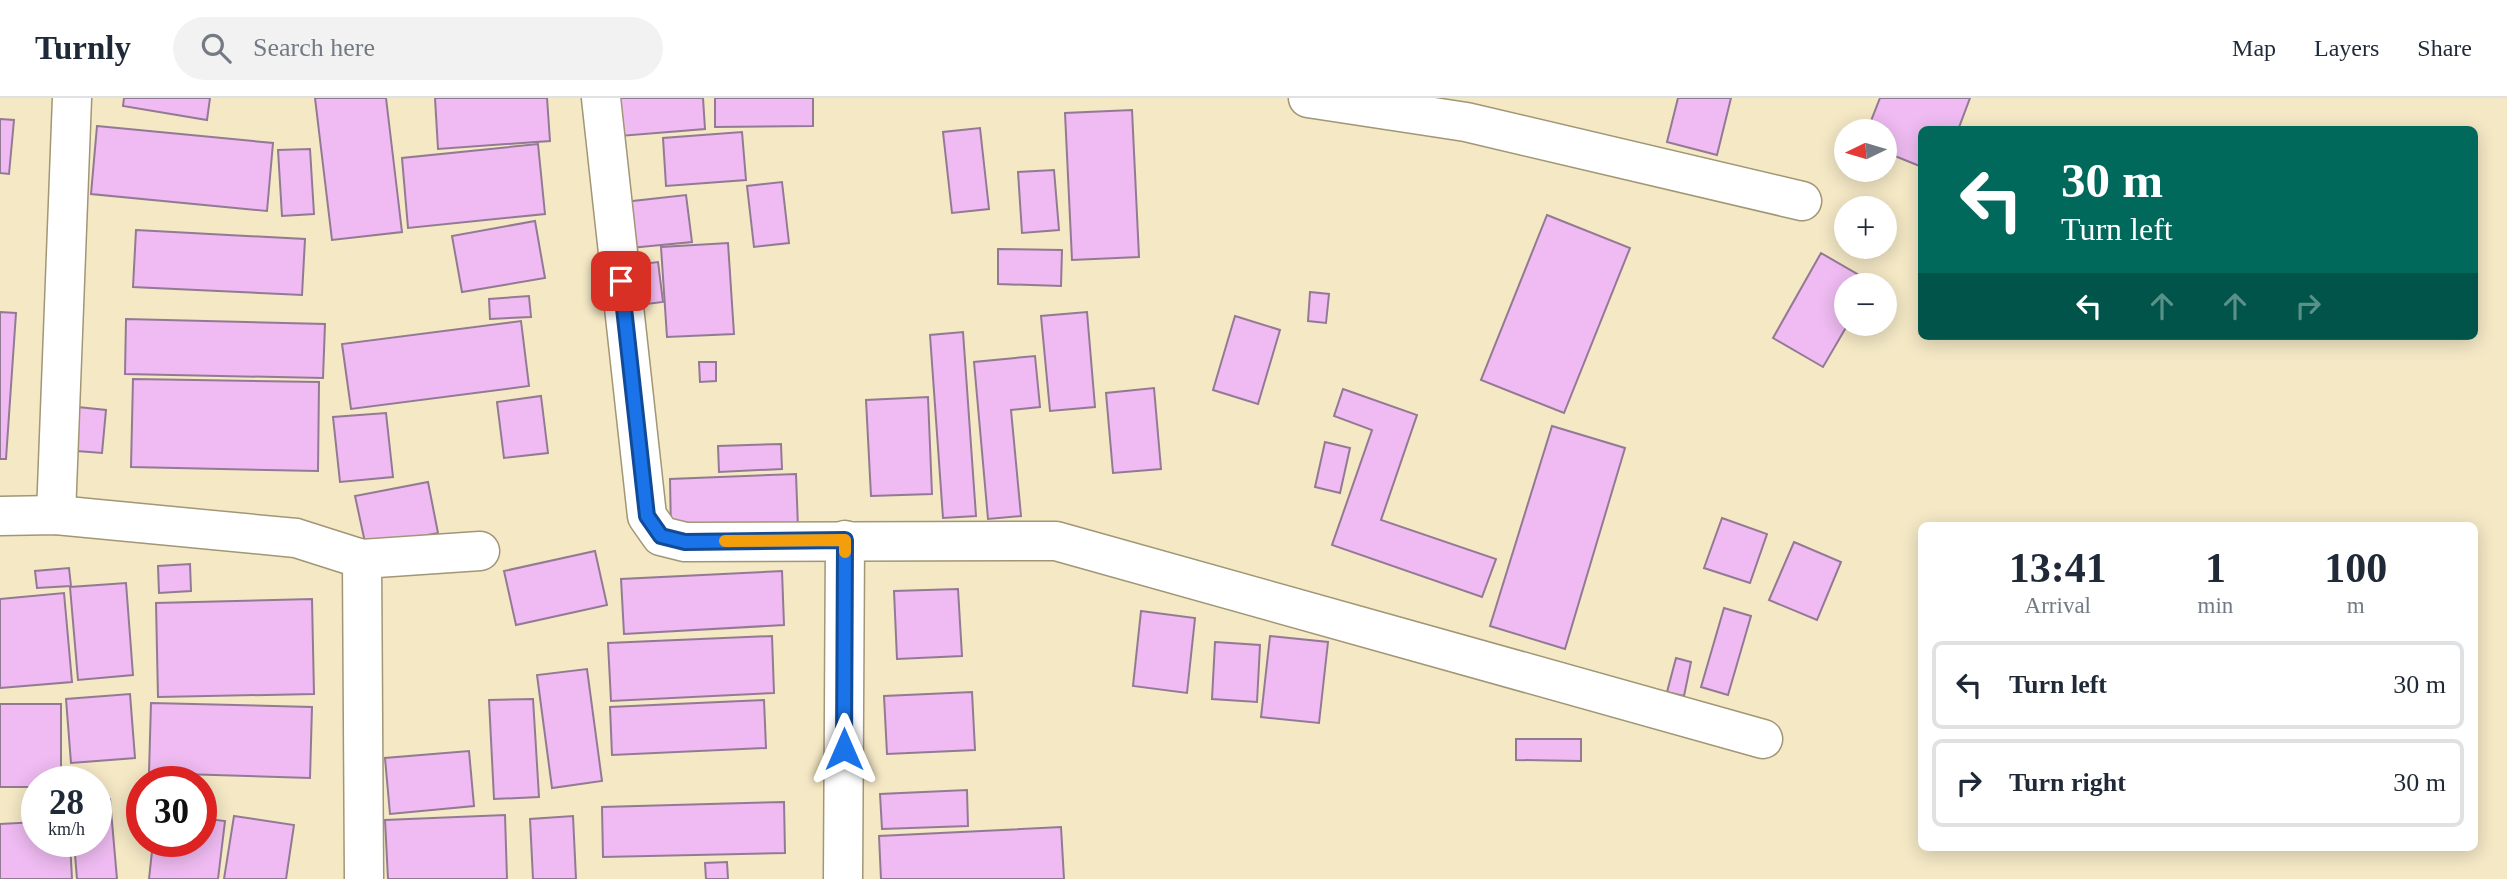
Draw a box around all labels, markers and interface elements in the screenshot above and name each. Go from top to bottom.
search box [173,17,663,80]
icon: search [197,29,235,67]
text: Turnly [35,30,131,66]
text: Search here [253,33,375,62]
text: Map [2232,35,2276,61]
text: Layers [2314,35,2379,61]
text: Share [2417,35,2472,61]
north arrow [1834,119,1897,182]
map controls [1834,119,1897,336]
text: 30 m [2061,153,2163,208]
icon: left [1946,154,2037,245]
button: + [1834,196,1897,259]
text: Turn left [2061,211,2173,247]
pin [591,251,651,311]
icon: arrive [602,262,640,300]
button: − [1834,273,1897,336]
icon: left [2070,287,2108,325]
icon: ahead [2143,287,2181,325]
icon: ahead [2216,287,2254,325]
icon: right [2289,287,2327,325]
text: 13:41 [2009,545,2107,591]
text: 1 [2205,545,2226,591]
text: 100 [2324,545,2387,591]
text: Arrival [2025,593,2091,618]
text: min [2198,593,2233,618]
text: m [2347,593,2365,618]
icon: left [1950,666,1988,704]
text: Turn left [2009,670,2107,699]
text: 30 m [2393,670,2446,699]
position arrow [807,712,881,786]
icon: right [1950,764,1988,802]
speed limit sign: 30 [126,766,217,857]
text: Turn right [2009,768,2126,797]
text: 30 m [2393,768,2446,797]
text: 28 [49,783,84,822]
text: km/h [48,819,85,839]

